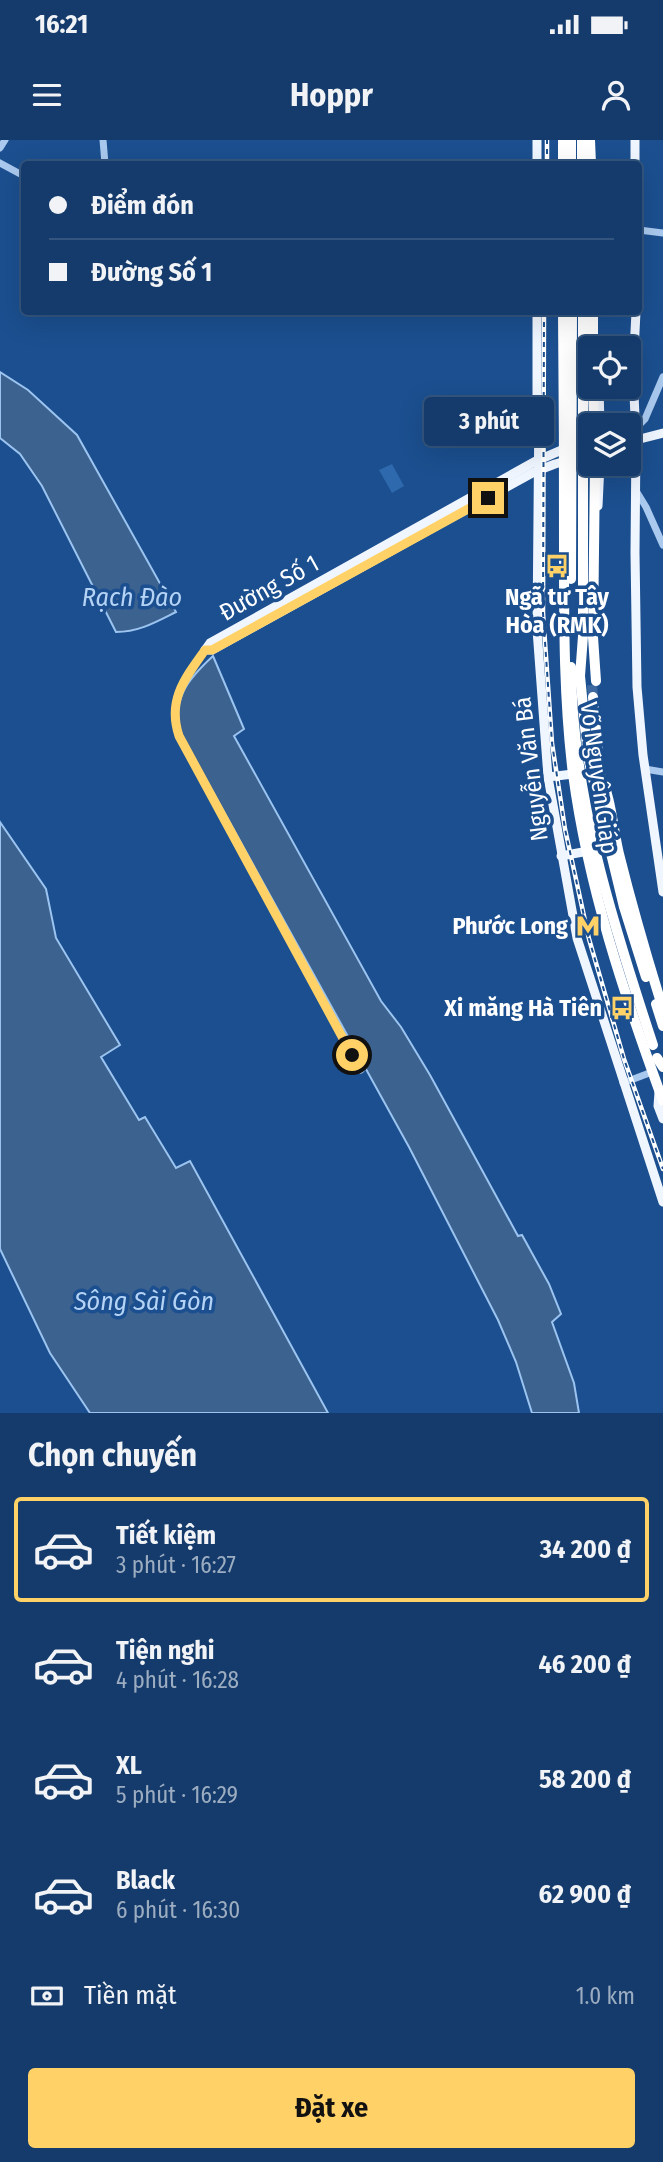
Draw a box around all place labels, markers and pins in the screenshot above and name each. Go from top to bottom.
bus stop icon: Ngã tư Tây Hòa (RMK) [543,552,571,580]
place label: Ngã tư Tây Hòa (RMK) [505,583,609,639]
place label: Phước Long [452,912,568,940]
metro station icon: Phước Long [574,912,602,940]
place label: Xi măng Hà Tiên [443,994,602,1022]
bus stop icon: Xi măng Hà Tiên [608,994,636,1022]

